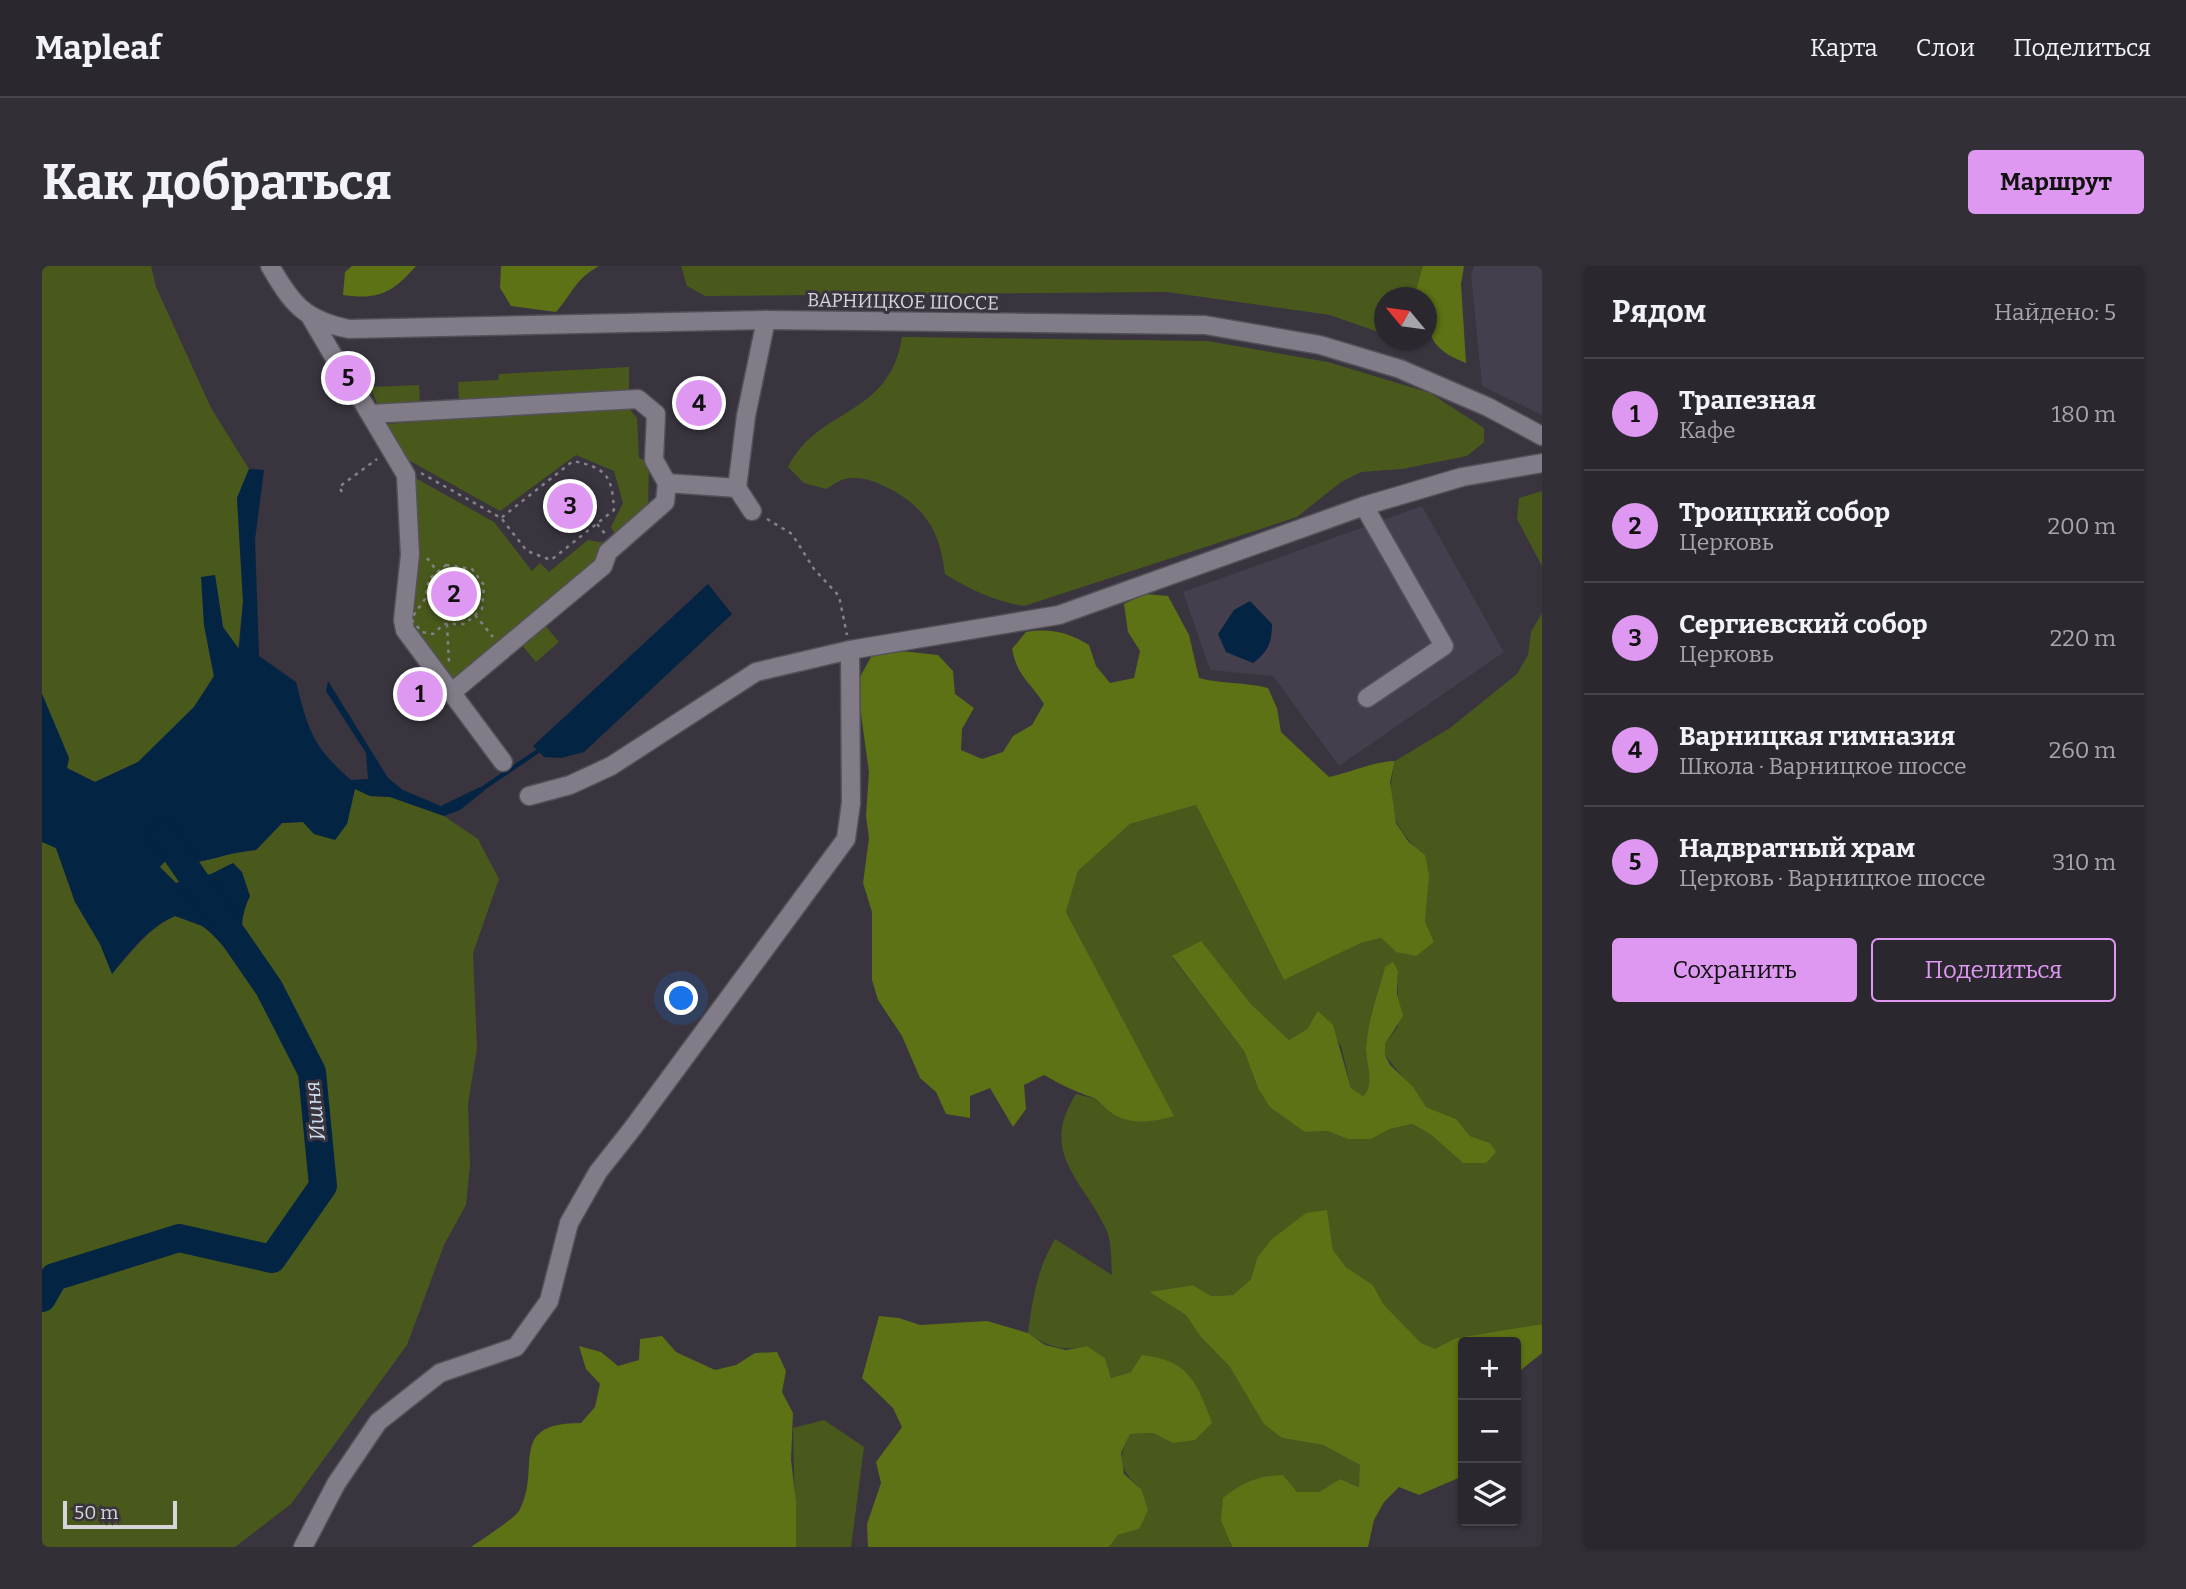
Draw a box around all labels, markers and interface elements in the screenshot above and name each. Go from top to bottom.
text: Mapleaf [35,28,161,68]
text: Карта [1810,34,1878,62]
text: Слои [1916,34,1975,62]
text: Поделиться [2013,34,2151,62]
button: Маршрут [1968,150,2144,214]
text: Как добраться [42,153,392,212]
north arrow [1374,287,1437,350]
street label: ВАРНИЦКОЕ ШОССЕ [807,288,999,315]
text: Рядом [1612,294,1706,330]
text: Найдено: 5 [1994,298,2116,326]
pin: 5 [325,352,371,404]
pin: 4 [676,377,722,429]
text: Трапезная [1679,385,1816,416]
text: 1 [1630,400,1640,428]
text: 180 m [2052,400,2116,428]
text: Кафе [1679,416,1736,444]
pin: 3 [547,480,593,532]
text: Троицкий собор [1679,497,1890,528]
text: 2 [1629,512,1641,540]
text: 200 m [2047,512,2116,540]
text: Церковь [1679,528,1773,556]
pin: 2 [431,568,477,620]
text: Сергиевский собор [1679,609,1928,640]
text: 3 [1628,624,1642,652]
text: 220 m [2050,624,2116,652]
text: Церковь [1679,640,1773,668]
pin: 1 [397,668,443,720]
text: Варницкая гимназия [1679,721,1955,752]
text: 4 [1628,736,1642,764]
text: 260 m [2049,736,2116,764]
text: Школа · Варницкое шоссе [1679,752,1967,780]
text: Надвратный храм [1679,833,1915,864]
text: 5 [1629,848,1641,876]
text: 310 m [2052,848,2116,876]
text: Церковь · Варницкое шоссе [1679,864,1986,892]
button: Сохранить [1612,938,1857,1002]
button: Поделиться [1871,938,2116,1002]
your location [664,981,698,1015]
water label: Ишня [299,1080,331,1142]
map controls [1458,1337,1521,1526]
button: + [1458,1337,1521,1400]
button: − [1458,1400,1521,1463]
button: layers [1458,1463,1521,1526]
scale bar [63,1498,177,1530]
text: 50 m [74,1501,118,1524]

